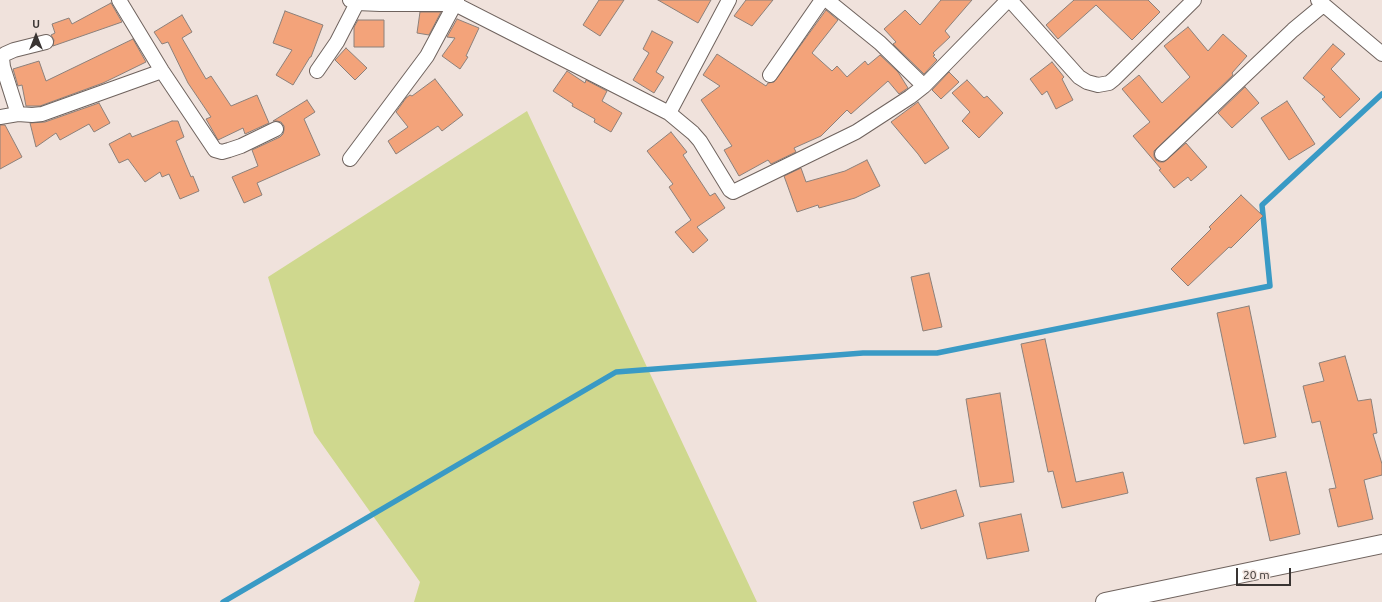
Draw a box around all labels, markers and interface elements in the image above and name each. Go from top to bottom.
north arrow [16,16,56,56]
text: U [32,18,40,30]
scale bar [1238,560,1293,586]
text: 20 m [1243,568,1270,581]

